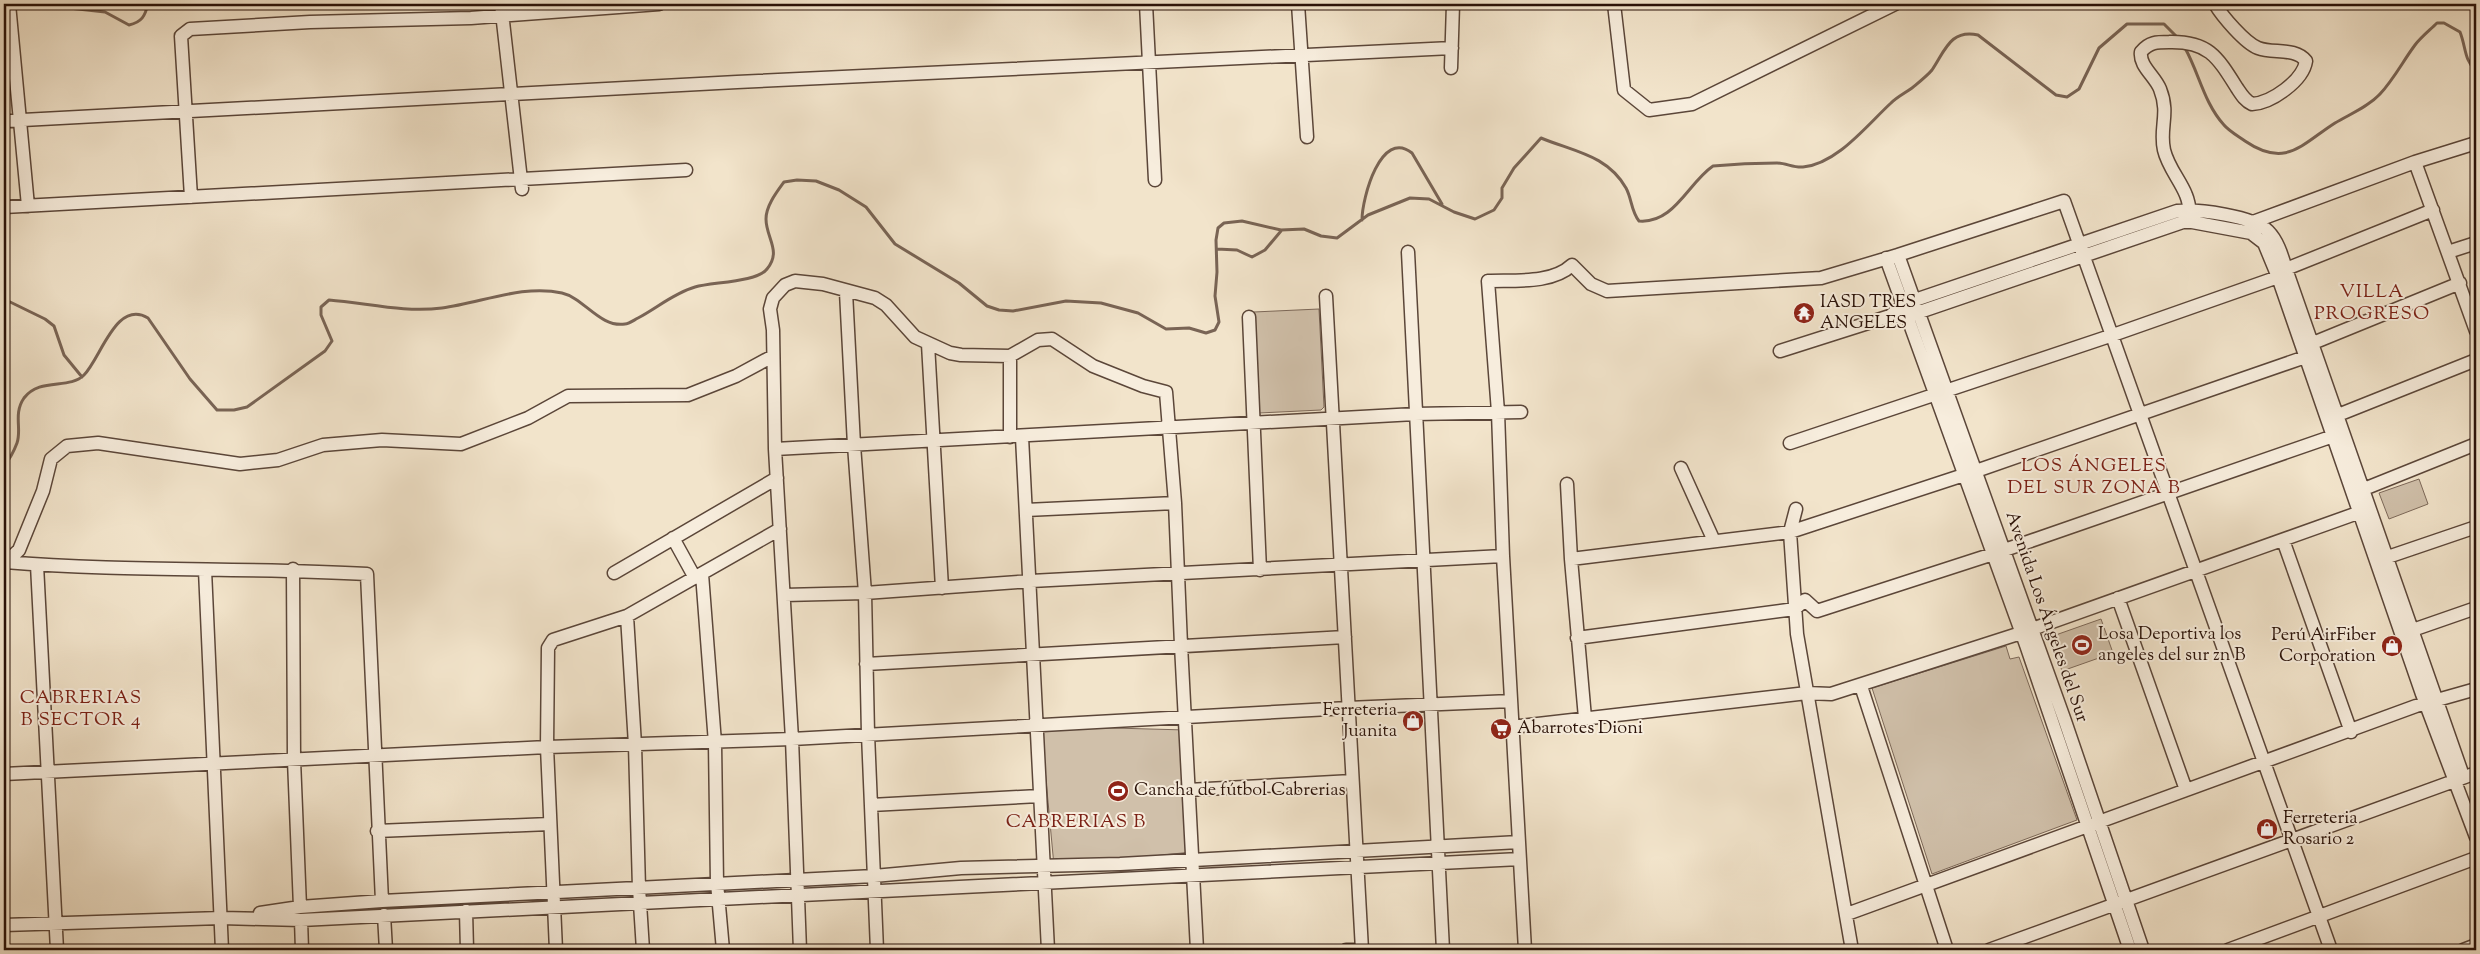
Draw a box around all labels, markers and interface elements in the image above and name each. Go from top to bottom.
district label: VILLA PROGRESO [2314,279,2430,328]
place label: IASD TRES ANGELES [1820,290,1916,337]
temple icon: IASD TRES ANGELES [1792,301,1816,325]
district label: LOS ÁNGELES DEL SUR ZONA B [2007,453,2181,502]
street label: Avenida Los Ángeles del Sur [1998,508,2094,726]
place label: Losa Deportiva los angeles del sur zn B [2098,622,2246,669]
place label: Perú AirFiber Corporation [2271,623,2376,670]
sports icon: Losa Deportiva los angeles del sur zn B [2070,633,2094,657]
shop icon: Perú AirFiber Corporation [2380,634,2404,658]
district label: CABRERIAS B SECTOR 4 [20,685,142,734]
place label: Ferreteria Juanita [1322,698,1397,745]
shop icon: Ferreteria Juanita [1401,709,1425,733]
place label: Abarrotes Dioni [1517,716,1643,742]
supermarket icon: Abarrotes Dioni [1489,717,1513,741]
place label: Cancha de fútbol Cabrerias [1134,778,1346,804]
sports icon: Cancha de fútbol Cabrerias [1106,779,1130,803]
place label: Ferreteria Rosario 2 [2283,806,2358,853]
district label: CABRERIAS B [1006,809,1146,836]
shop icon: Ferreteria Rosario 2 [2255,817,2279,841]

